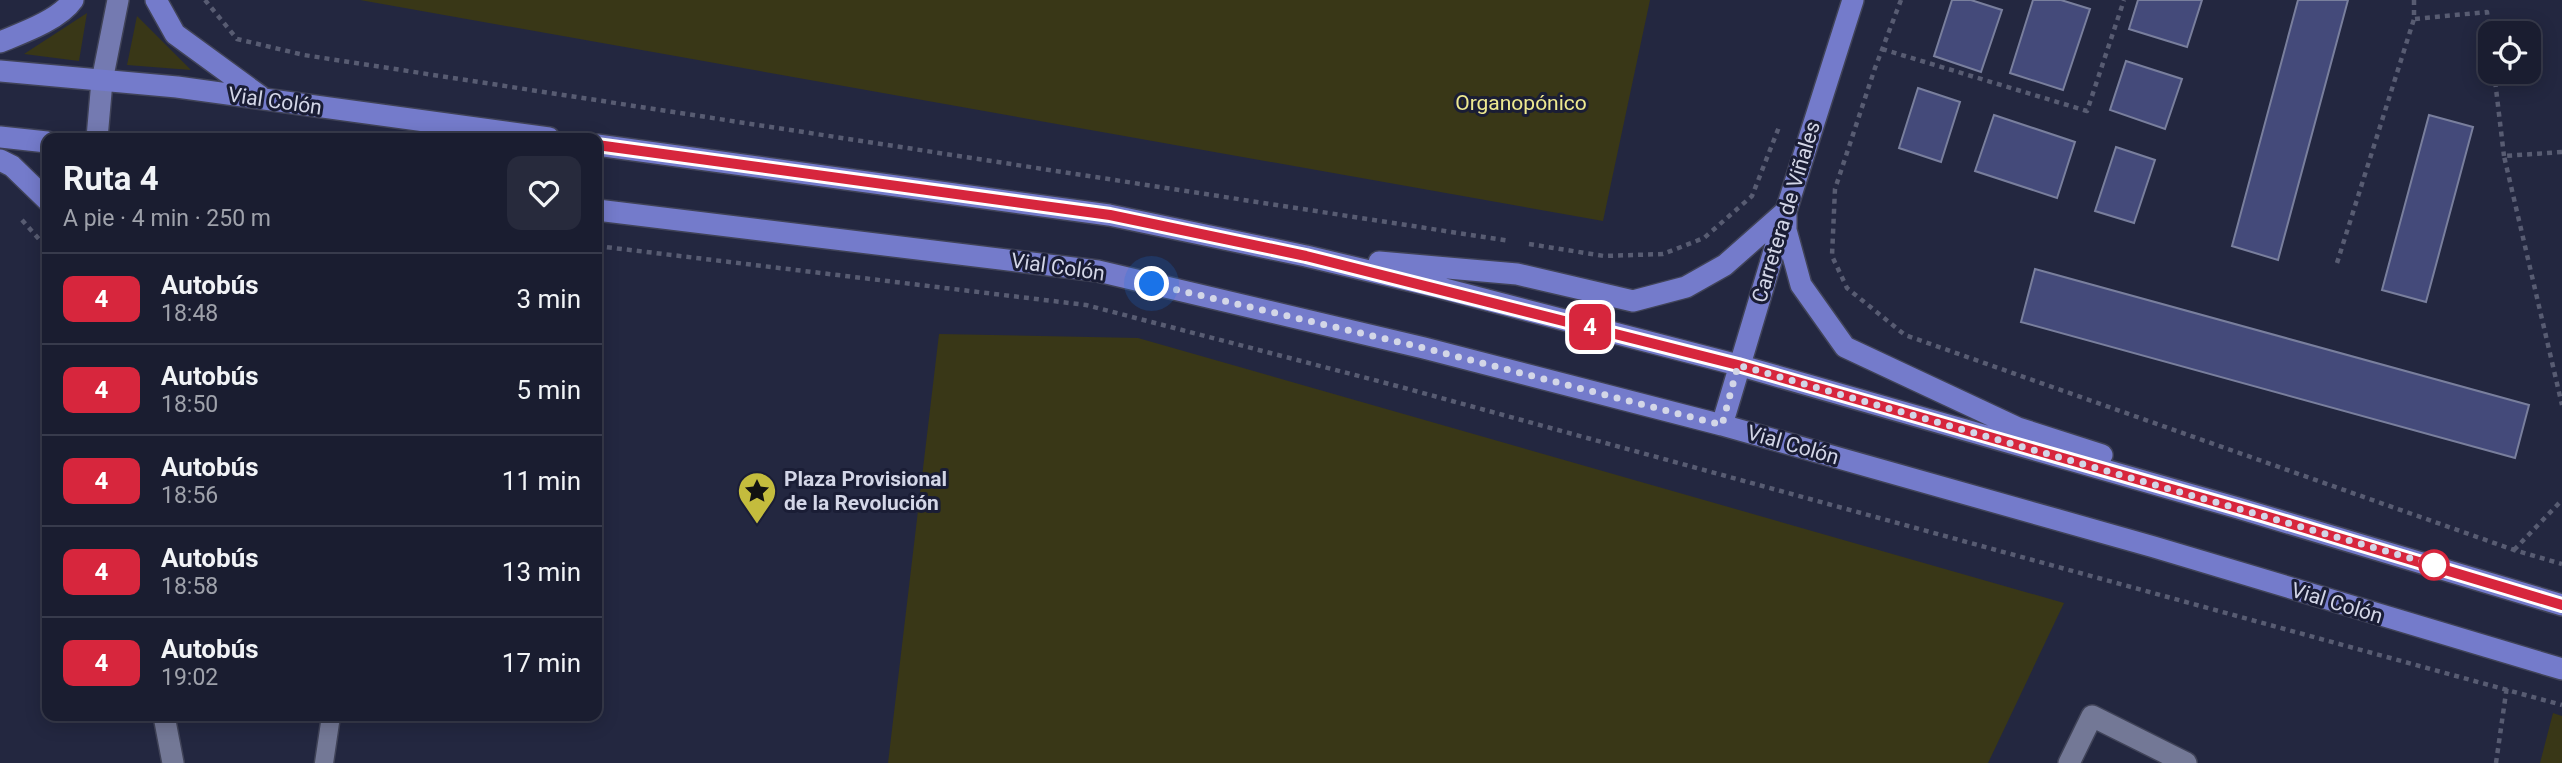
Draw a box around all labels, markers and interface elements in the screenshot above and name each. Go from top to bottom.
map controls [2478,21,2541,84]
button: locate [2478,21,2541,84]
street label: Vial Colón [227,83,323,119]
park label: Organopónico [1455,91,1587,115]
street label: Carretera de Viñales [1747,118,1825,306]
button: heart [507,156,581,230]
text: Ruta 4 [63,159,159,198]
text: A pie · 4 min · 250 m [63,205,271,232]
street label: Vial Colón [1010,249,1106,285]
your location [1134,266,1169,301]
text: Autobús [161,270,259,300]
text: 3 min [516,284,581,314]
text: 4 [95,285,108,313]
text: 18:48 [161,300,218,327]
line badge: 4 [1567,304,1613,350]
text: 4 [1583,313,1597,341]
text: Autobús [161,361,259,391]
text: 5 min [516,375,581,405]
text: 4 [95,376,108,404]
text: 18:50 [161,391,218,418]
street label: Vial Colón [1744,420,1842,470]
text: Autobús [161,452,259,482]
text: 11 min [502,466,581,496]
text: 4 [95,467,108,495]
place label: Plaza Provisional de la Revolución [784,467,947,515]
place icon: Plaza Provisional de la Revolución [736,470,778,525]
text: 18:56 [161,482,218,509]
text: Autobús [161,543,259,573]
unlabelled marker [2419,550,2449,580]
text: 13 min [502,557,581,587]
text: 4 [95,558,108,586]
text: 18:58 [161,573,218,600]
street label: Vial Colón [2288,578,2386,628]
text: Autobús [161,634,259,664]
text: 17 min [502,648,581,678]
text: 4 [95,649,108,677]
text: 19:02 [161,664,218,691]

